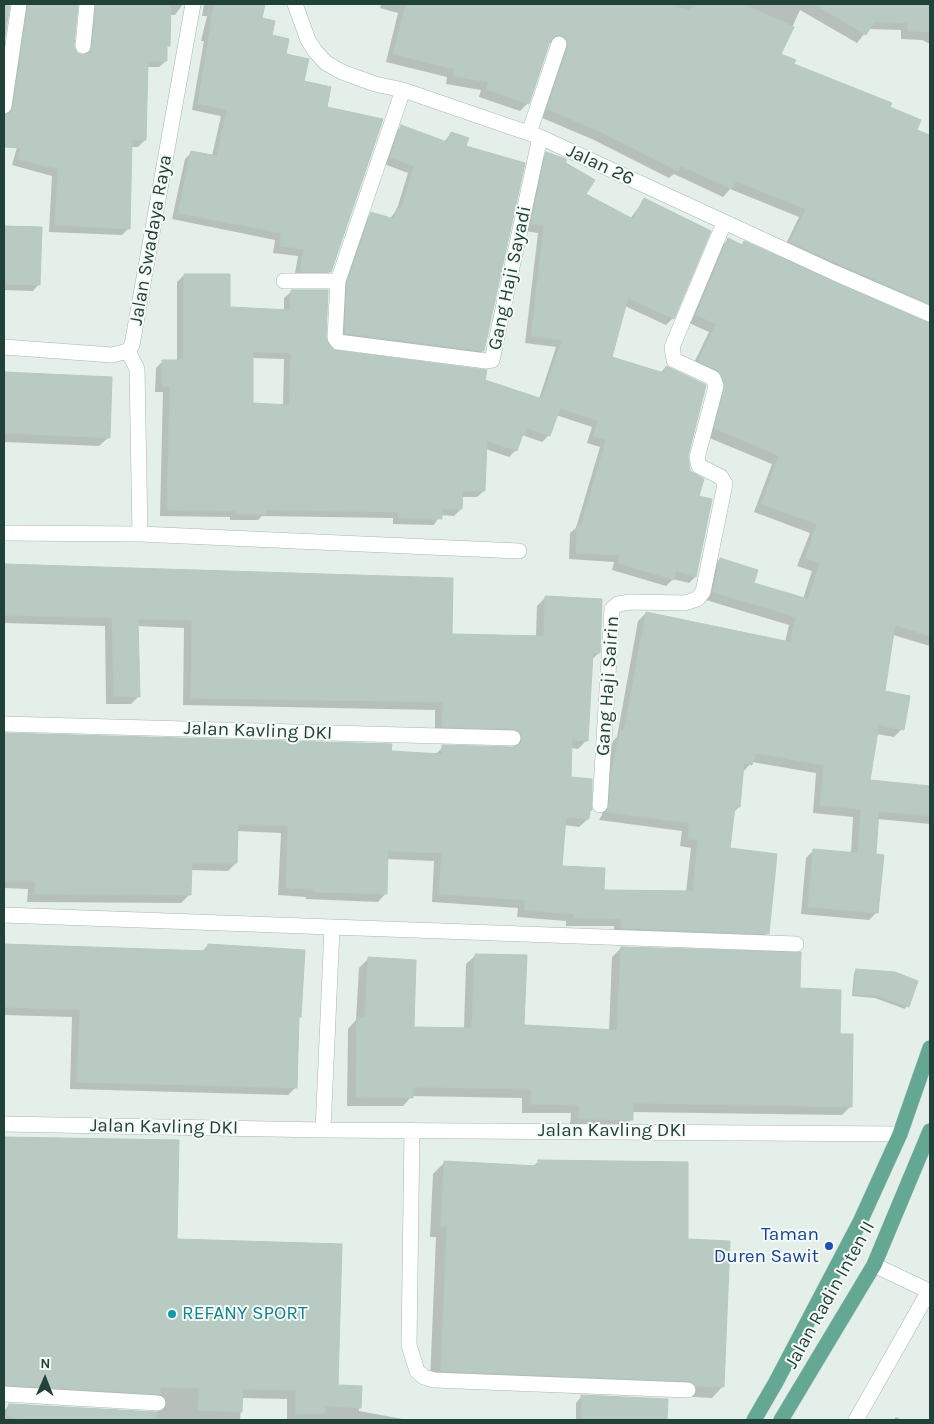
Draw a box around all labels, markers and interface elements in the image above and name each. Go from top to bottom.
street label: Jalan 26 [563,140,637,190]
street label: Jalan Swadaya Raya [125,153,177,327]
street label: Gang Haji Sayadi [484,204,536,352]
street label: Gang Haji Sairin [592,615,624,757]
street label: Jalan Kavling DKI [183,717,333,745]
street label: Jalan Kavling DKI [90,1114,238,1140]
street label: Jalan Kavling DKI [538,1120,686,1142]
street label: Jalan Radin Inten II [780,1217,880,1373]
place label: Taman Duren Sawit [714,1224,819,1268]
marker: Taman Duren Sawit [823,1240,835,1252]
place label: REFANY SPORT [182,1303,307,1325]
marker: REFANY SPORT [166,1308,178,1320]
north arrow [20,1354,70,1404]
text: N [40,1355,50,1372]

